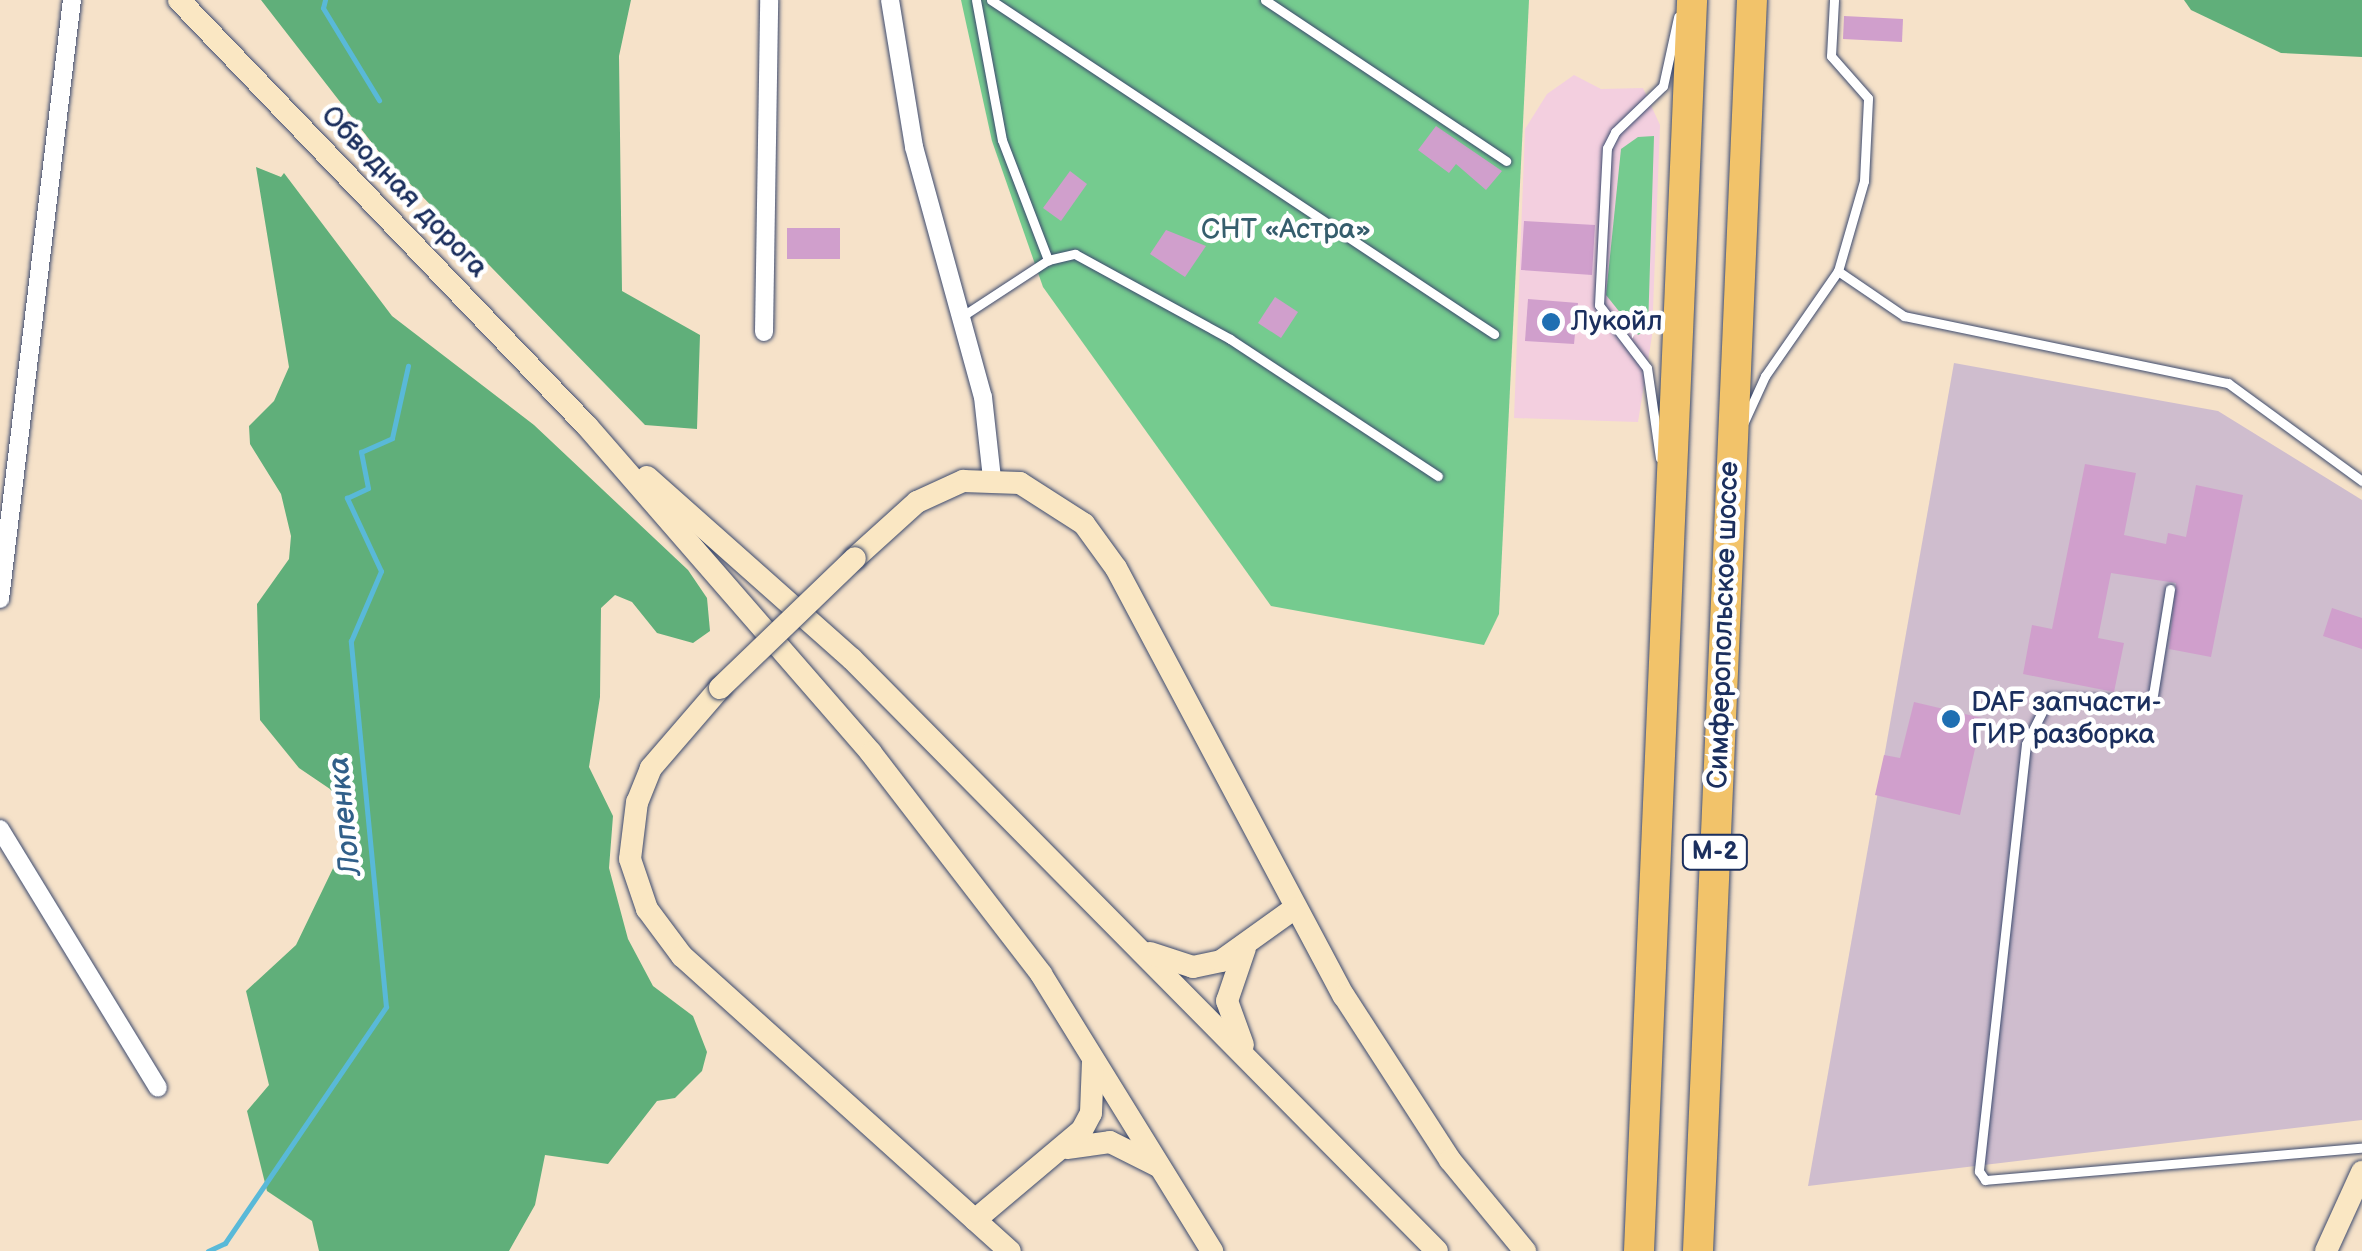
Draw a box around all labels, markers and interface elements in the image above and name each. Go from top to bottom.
street label: Обводная дорога [314,99,494,285]
park label: СНТ «Астра» [1201,213,1371,247]
place label: Лукойл [1571,305,1663,339]
marker: Лукойл [1540,311,1562,333]
street label: Симферопольское шоссе [1701,461,1747,789]
place label: DAF запчасти- ГИР разборка [1971,686,2162,752]
marker: DAF запчасти- ГИР разборка [1940,708,1962,730]
water label: Лопенка [321,755,369,877]
road number: М-2 [1680,832,1750,872]

